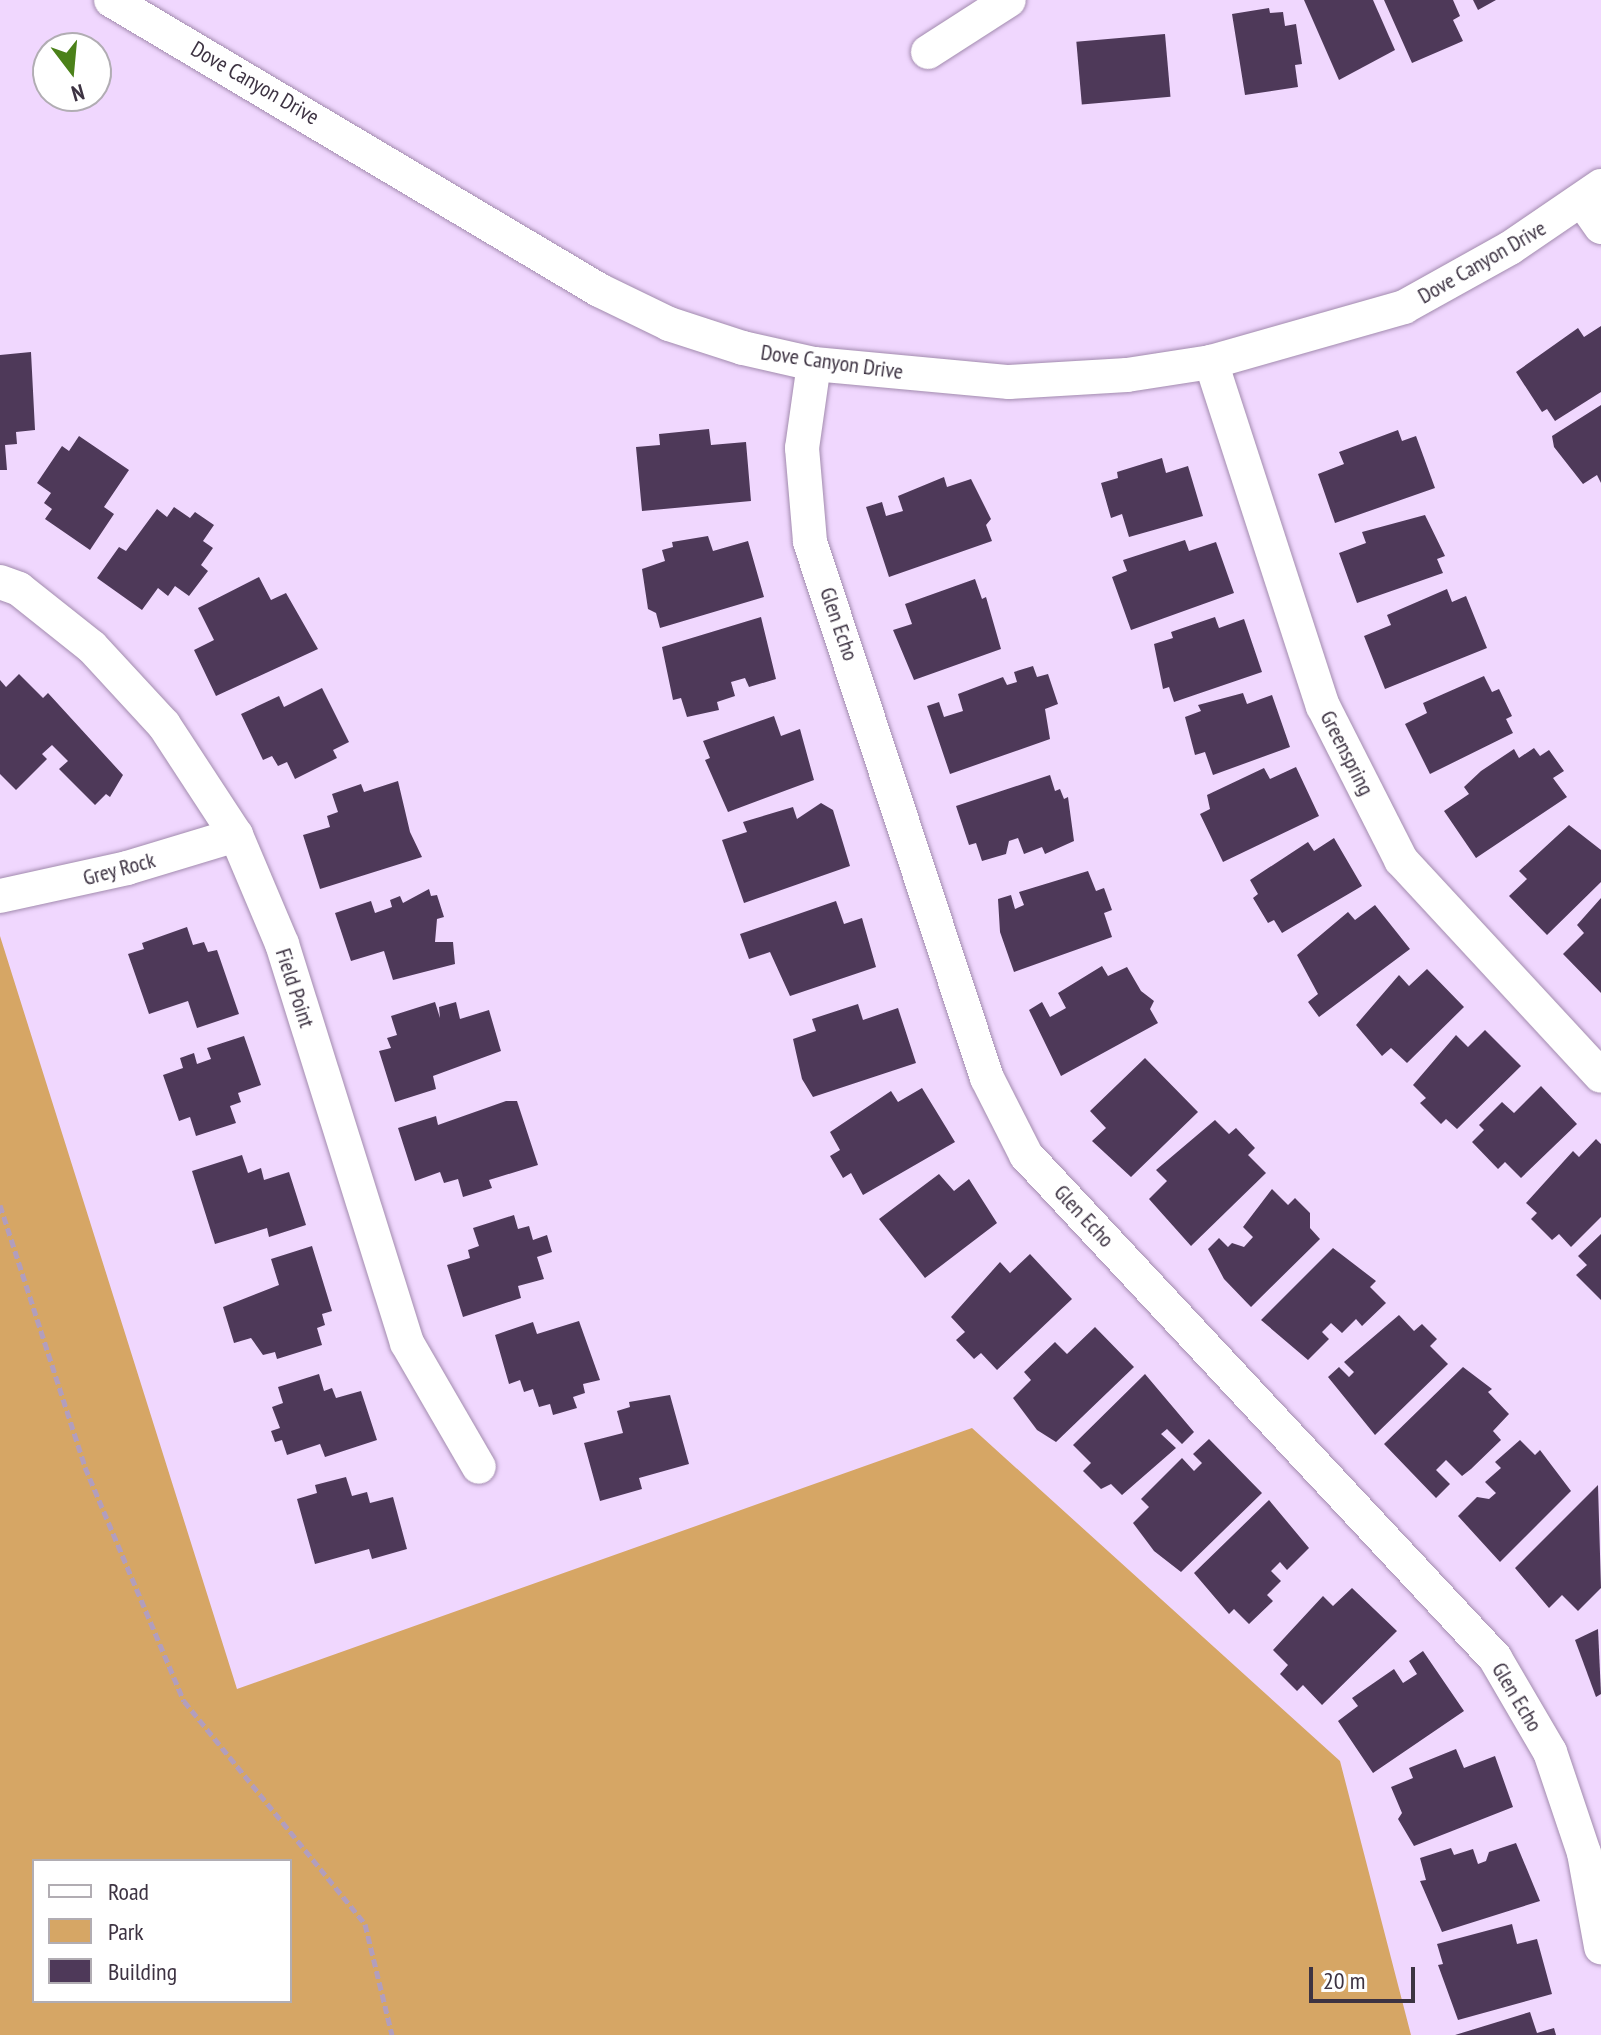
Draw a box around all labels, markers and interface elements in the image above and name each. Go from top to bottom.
north arrow [32,32,112,112]
street label: Dove Canyon Drive [186,36,324,130]
text: N [68,78,88,108]
street label: Dove Canyon Drive [1413,215,1551,309]
street label: Dove Canyon Drive [759,339,905,385]
street label: Glen Echo [814,584,864,664]
street label: Greenspring [1314,706,1380,800]
street label: Grey Rock [80,847,158,891]
street label: Field Point [270,945,320,1031]
street label: Glen Echo [1048,1179,1120,1253]
street label: Glen Echo [1486,1658,1548,1736]
legend [32,1859,292,2003]
text: Road [108,1876,149,1907]
text: Park [108,1916,144,1947]
scale bar [1313,1951,1419,2001]
text: Building [108,1956,177,1987]
text: 20 m [1323,1965,1365,1996]

